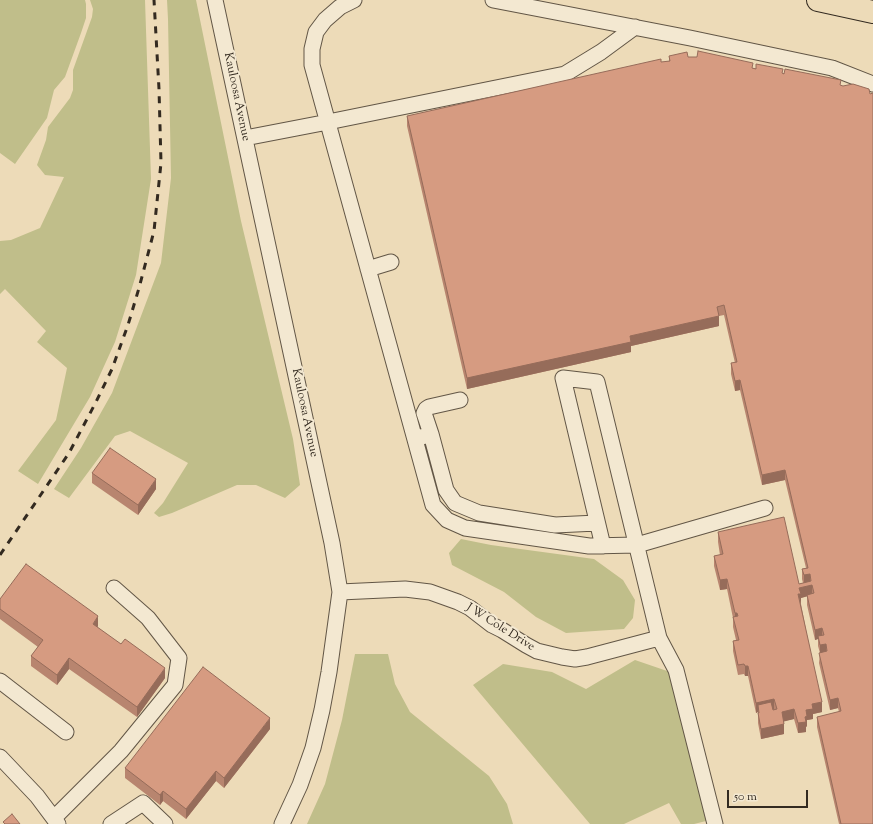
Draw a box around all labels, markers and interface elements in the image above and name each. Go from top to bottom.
street label: Kauloosa Avenue [220,51,252,143]
street label: Kauloosa Avenue [288,367,320,459]
street label: J W Cole Drive [463,601,537,655]
scale bar [729,782,810,808]
text: 50 m [734,788,757,806]

